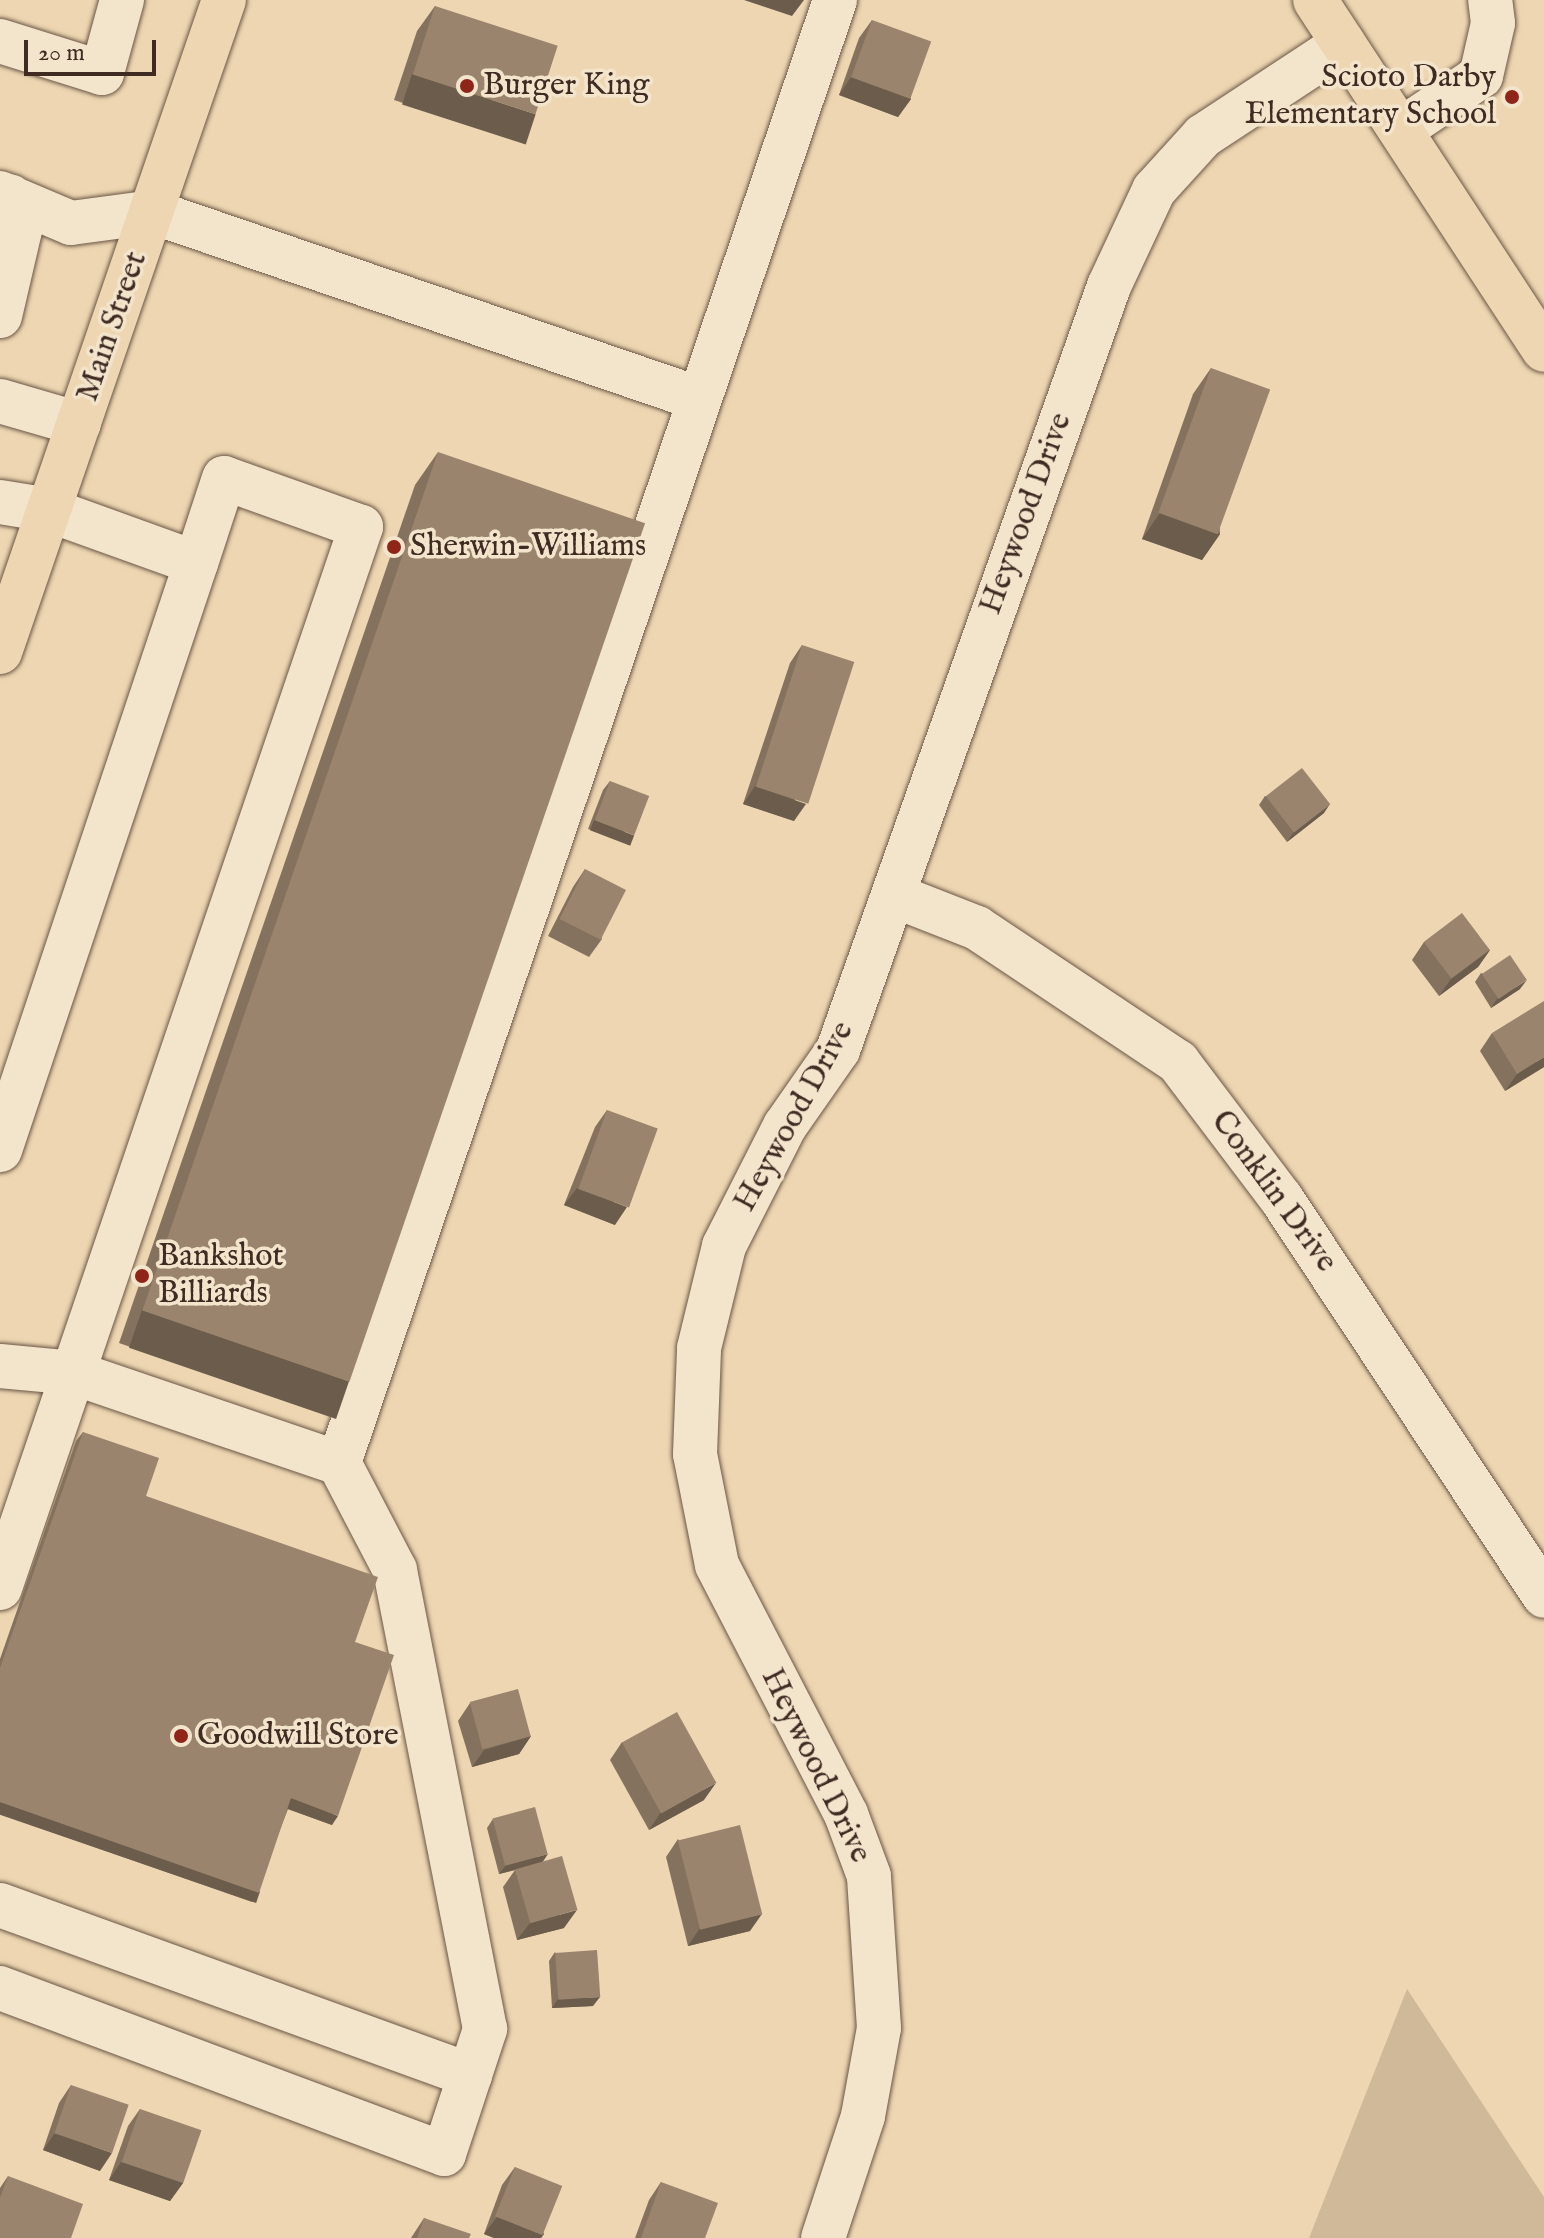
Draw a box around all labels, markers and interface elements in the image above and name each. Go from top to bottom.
scale bar [28,24,160,74]
text: 20 m [38,38,85,69]
place label: Scioto Darby Elementary School [1245,60,1496,135]
place label: Burger King [483,67,649,105]
marker: Burger King [458,77,476,95]
marker: Scioto Darby Elementary School [1503,88,1521,106]
street label: Main Street [69,247,157,407]
street label: Heywood Drive [973,408,1081,620]
place label: Sherwin-Williams [410,528,646,566]
marker: Sherwin-Williams [385,538,403,556]
street label: Heywood Drive [727,1015,863,1219]
street label: Conklin Drive [1202,1104,1344,1280]
place label: Bankshot Billiards [158,1239,284,1314]
marker: Bankshot Billiards [133,1267,151,1285]
street label: Heywood Drive [751,1663,879,1869]
place label: Goodwill Store [197,1717,399,1755]
marker: Goodwill Store [172,1727,190,1745]

